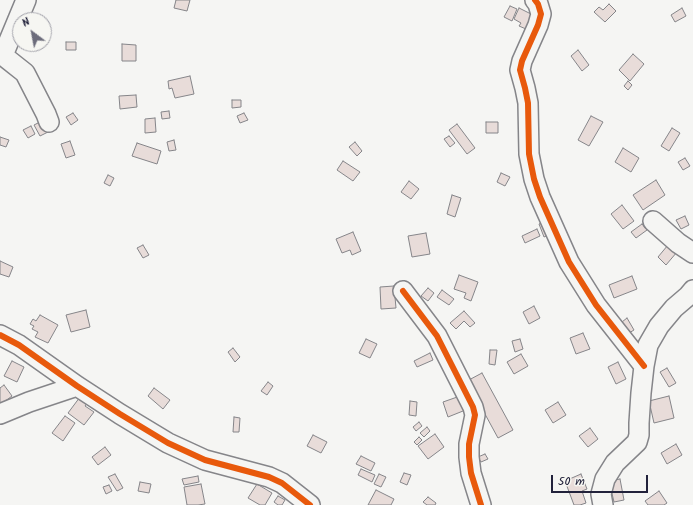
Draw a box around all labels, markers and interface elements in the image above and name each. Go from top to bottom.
north arrow [12,12,52,52]
text: N [18,13,34,32]
scale bar [553,467,650,493]
text: 50 m [558,472,585,491]

